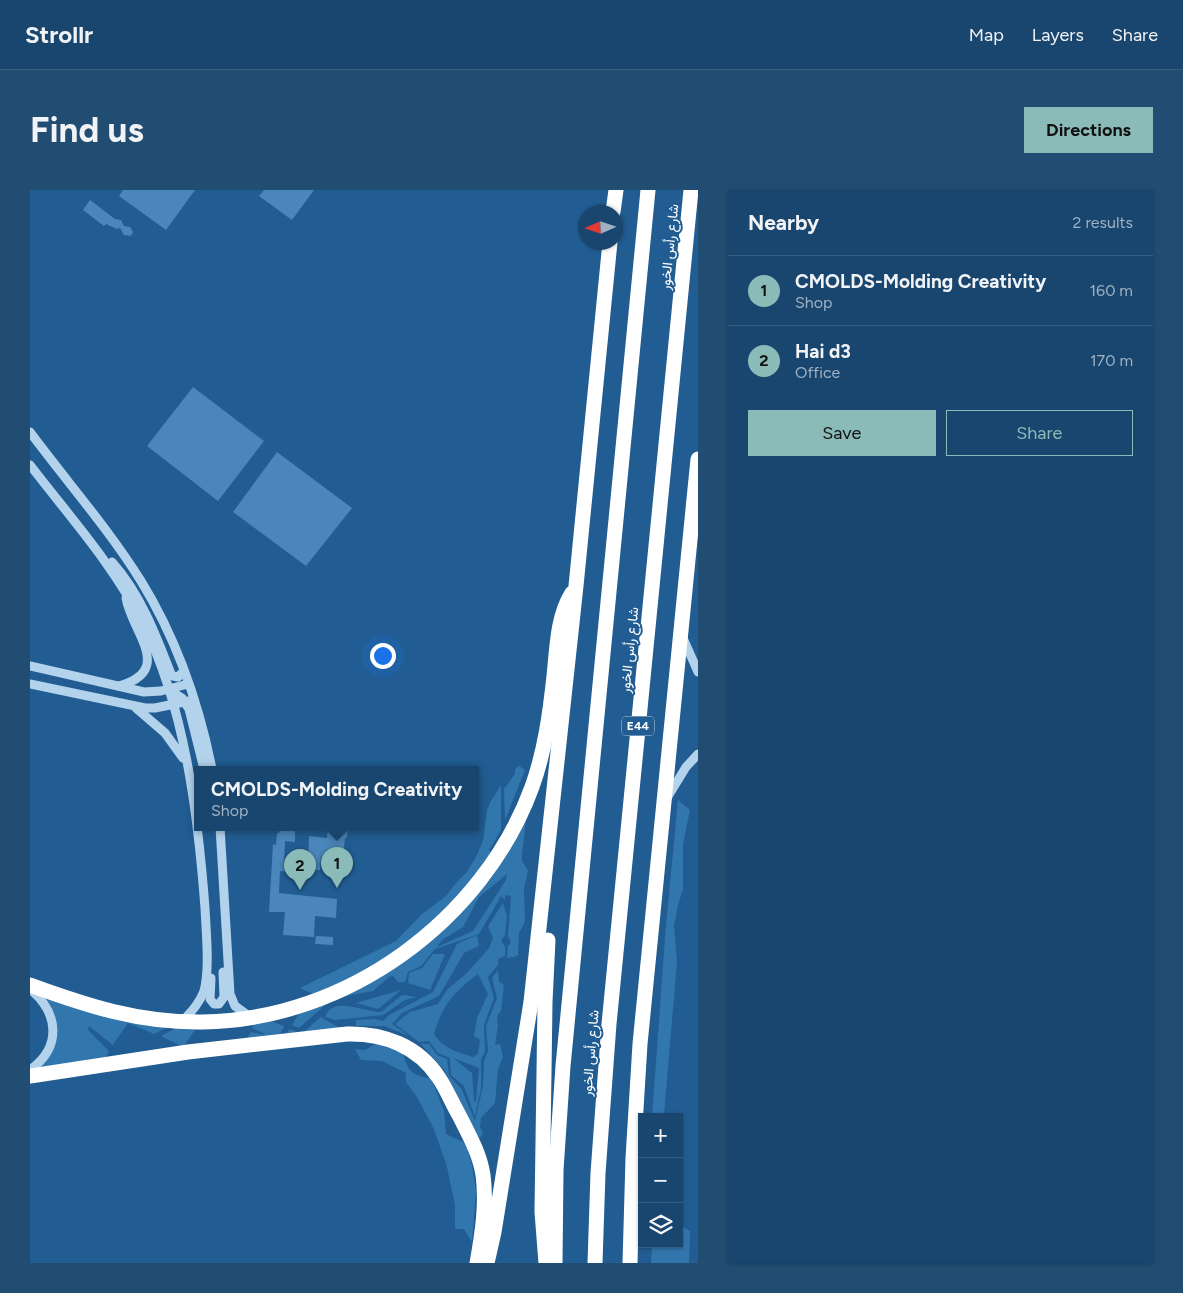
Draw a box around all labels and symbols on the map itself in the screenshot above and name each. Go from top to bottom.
street label: شارع رأس الخور [656,203,684,292]
north arrow [578,205,623,250]
street label: شارع رأس الخور [616,606,644,695]
your location [370,643,396,669]
road number: E44 [622,716,654,736]
pin: 1 [321,847,353,888]
pin: 2 [284,849,316,890]
street label: شارع رأس الخور [578,1009,605,1098]

